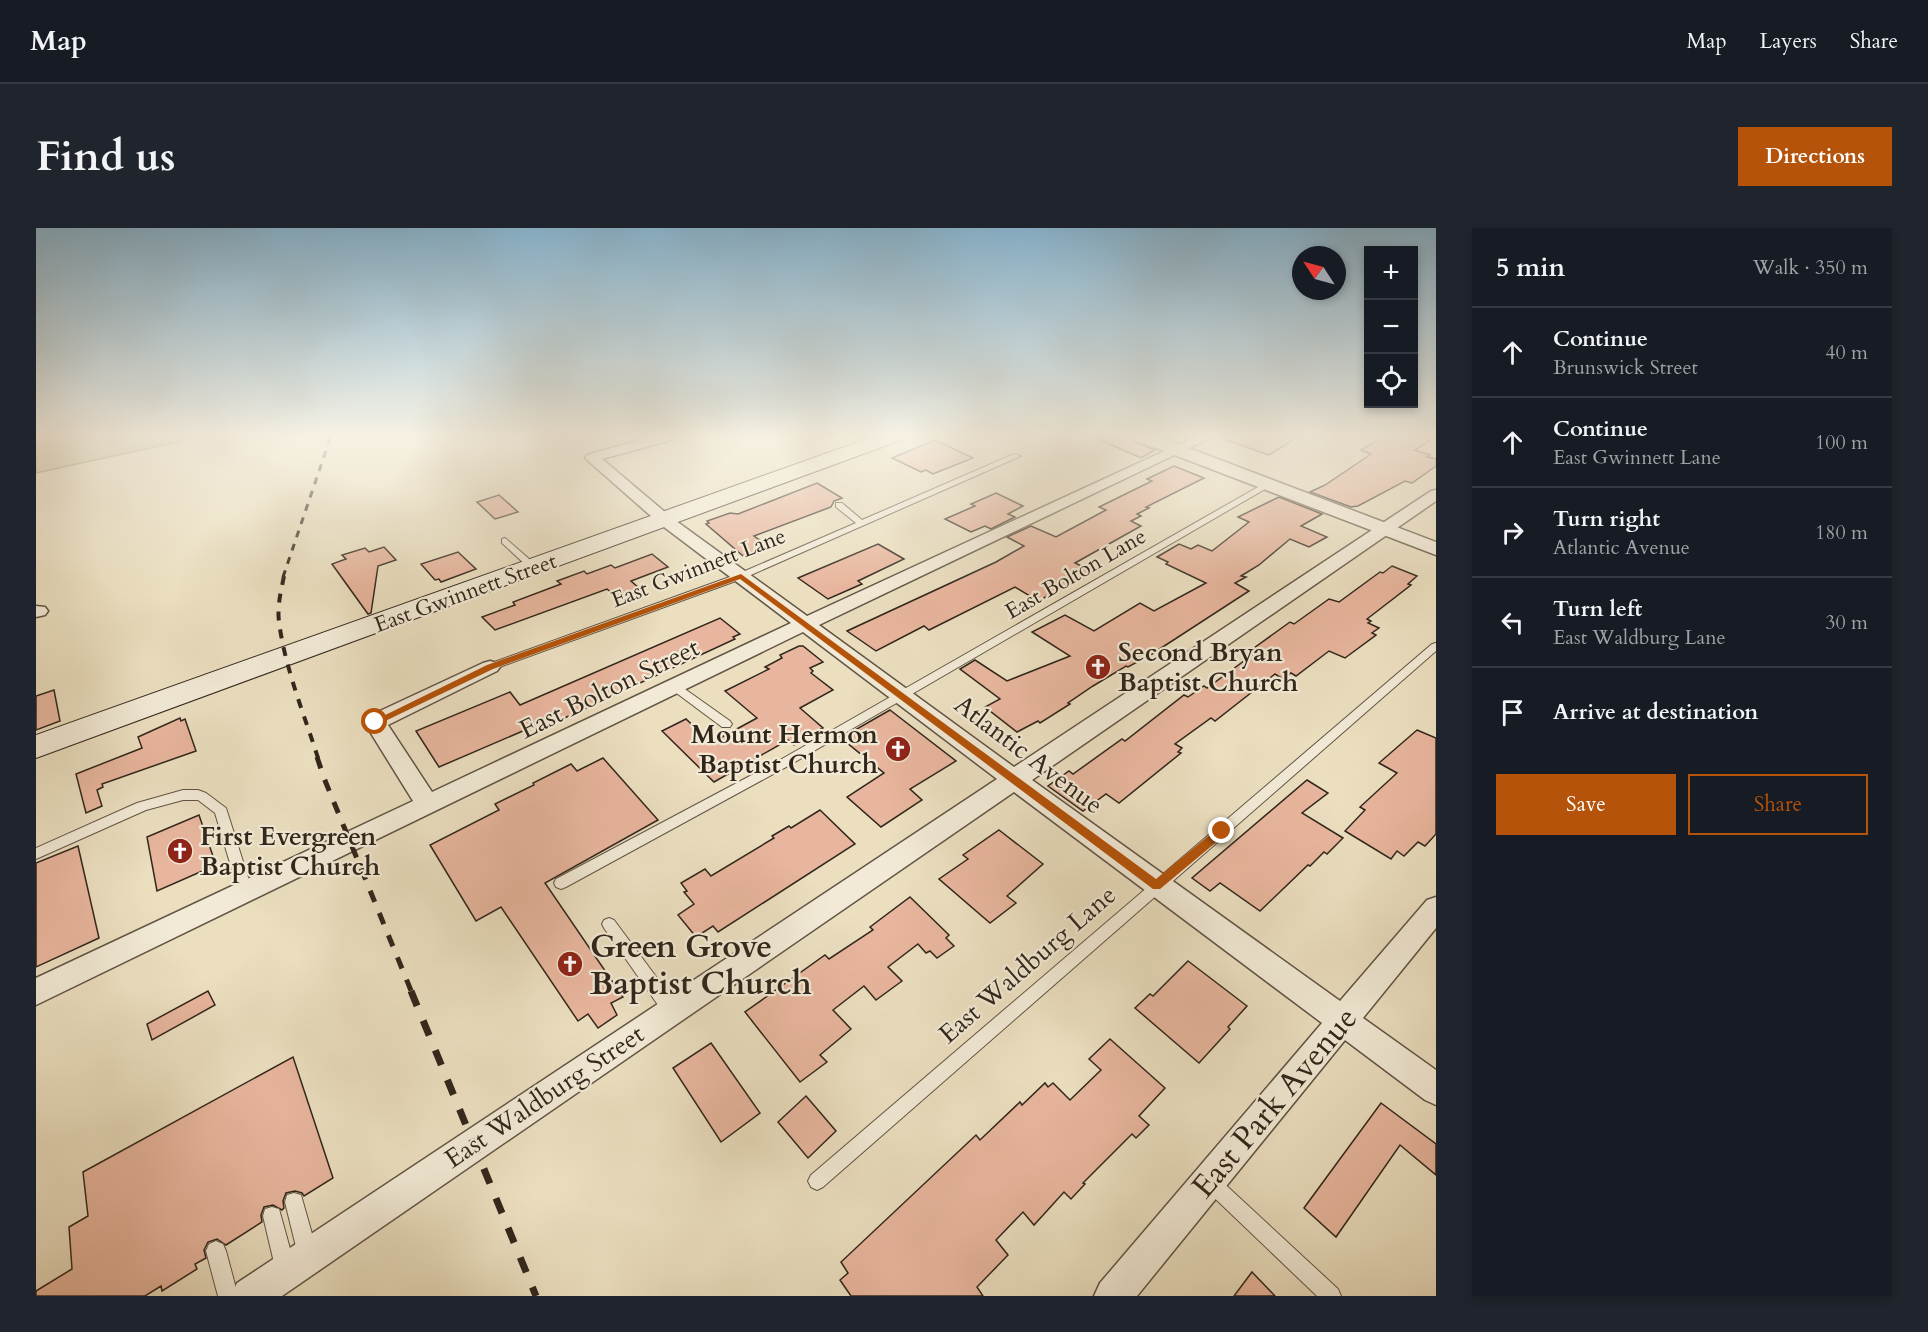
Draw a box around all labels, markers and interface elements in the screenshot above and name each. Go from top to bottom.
text: Map [30,22,87,60]
text: Map [1687,27,1727,56]
text: Layers [1760,27,1817,56]
text: Share [1850,27,1898,56]
button: Directions [1738,127,1892,186]
text: Find us [36,128,176,185]
north arrow [1292,246,1346,300]
map controls [1364,246,1418,408]
button: + [1364,246,1418,300]
text: 5 min [1496,250,1565,285]
text: Walk · 350 m [1753,254,1868,281]
button: − [1364,300,1418,354]
text: Continue [1553,324,1648,354]
icon: ahead [1496,336,1529,369]
text: 40 m [1825,339,1868,366]
button: locate [1364,354,1418,408]
text: Brunswick Street [1553,354,1698,381]
text: Continue [1553,414,1648,444]
icon: ahead [1496,426,1529,459]
text: 100 m [1815,429,1868,456]
text: East Gwinnett Lane [1553,444,1721,471]
text: Turn right [1553,504,1660,534]
icon: right [1496,516,1529,549]
text: 180 m [1815,519,1868,546]
street label: East Gwinnett Lane [607,521,790,615]
street label: East Bolton Lane [999,521,1152,626]
text: Atlantic Avenue [1553,534,1690,561]
street label: East Gwinnett Street [370,546,561,640]
text: Turn left [1553,594,1642,624]
icon: left [1496,606,1529,639]
text: 30 m [1825,609,1868,636]
text: East Waldburg Lane [1553,624,1726,651]
street label: East Bolton Street [513,630,705,747]
place label: Second Bryan Baptist Church [1118,635,1298,700]
church icon: Second Bryan Baptist Church [1083,652,1113,682]
street label: Atlantic Avenue [947,687,1110,822]
icon: arrive [1496,696,1529,729]
text: Arrive at destination [1553,697,1758,727]
route start [361,708,387,734]
place label: Mount Hermon Baptist Church [691,717,878,782]
church icon: Mount Hermon Baptist Church [883,734,913,764]
button: Save [1496,774,1676,835]
button: Share [1688,774,1868,835]
route end [1208,817,1234,843]
place label: First Evergreen Baptist Church [200,819,380,884]
church icon: First Evergreen Baptist Church [165,836,195,866]
street label: East Waldburg Lane [931,878,1123,1051]
place label: Green Grove Baptist Church [590,925,812,1006]
church icon: Green Grove Baptist Church [555,949,585,979]
street label: East Park Avenue [1182,998,1368,1208]
street label: East Waldburg Street [438,1017,651,1176]

